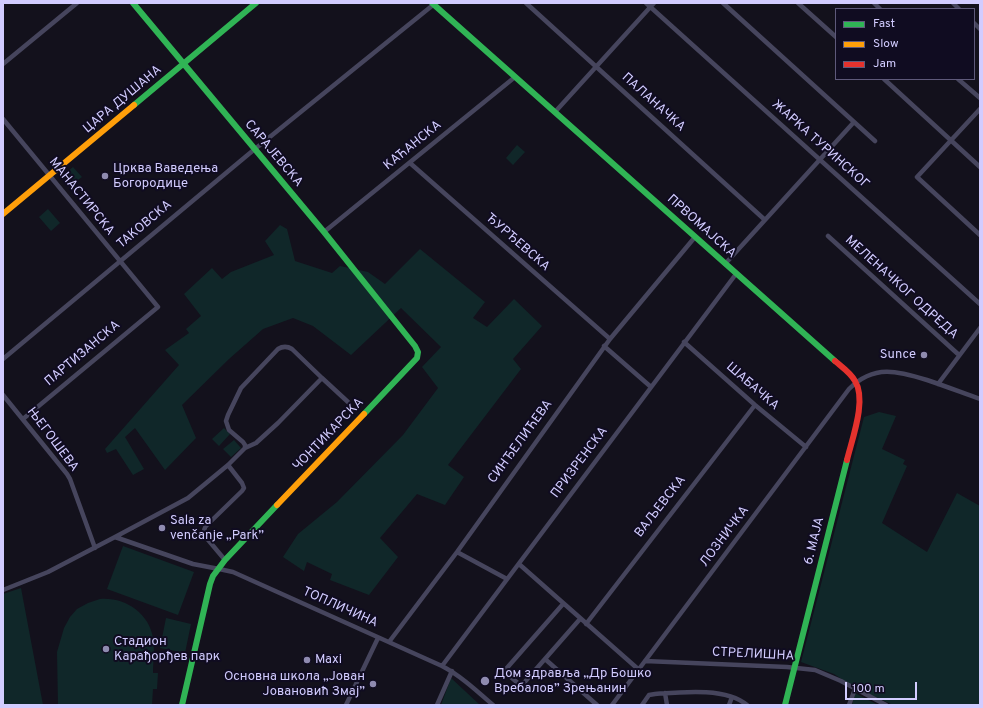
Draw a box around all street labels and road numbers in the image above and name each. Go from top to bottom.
street label: ЦАРА ДУШАНА [81,63,165,137]
street label: ПАЛАНАЧКА [618,70,688,136]
street label: ЖАРКА ТУРИНСКОГ [768,97,872,193]
street label: САРАЈЕВСКА [240,117,306,191]
street label: КАЋАНСКА [381,118,445,174]
street label: МАНАСТИРСКА [45,155,117,239]
street label: ПРВОМАЈСКА [663,192,739,262]
street label: ТАКОВСКА [114,198,176,252]
street label: ЂУРЂЕВСКА [482,211,552,275]
street label: МЕЛЕНАЧКОГ ОДРЕДА [841,233,961,343]
street label: ПАРТИЗАНСКА [42,318,124,390]
street label: ШАБАЧКА [722,360,782,414]
street label: ЧОНТИКАРСКА [290,395,368,475]
street label: СИНЂЕЛИЋЕВА [485,397,557,487]
street label: ЊЕГОШЕВА [23,405,81,475]
street label: ПРИЗРЕНСКА [548,424,612,502]
street label: ВАЉЕВСКА [632,473,690,541]
street label: ЛОЗНИЧКА [697,504,753,570]
street label: 6. МАЈА [802,516,828,566]
street label: ТОПЛИЧИНА [300,584,380,632]
street label: СТРЕЛИШНА [711,645,795,665]

